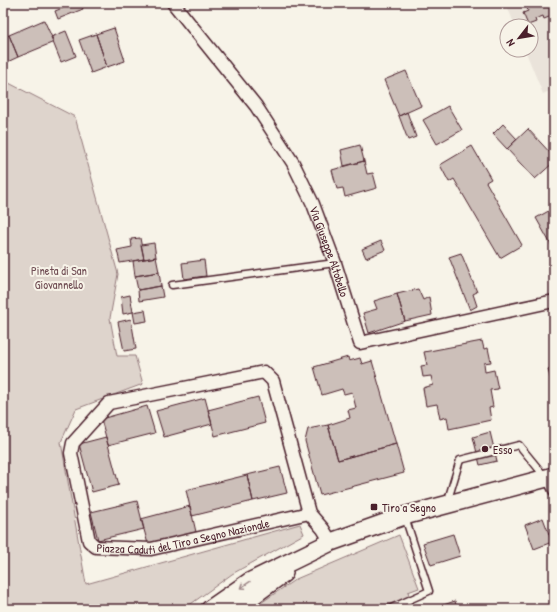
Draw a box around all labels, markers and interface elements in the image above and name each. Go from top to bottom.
north arrow [499,18,539,58]
text: N [503,37,518,49]
street label: Via Giuseppe Altobello [306,203,354,299]
park label: Pineta di San Giovannello [31,262,87,293]
place label: Esso [493,441,513,458]
marker: Esso [480,444,490,454]
place label: Tiro a Segno [382,499,436,516]
marker: Tiro a Segno [369,502,379,512]
street label: Piazza Caduti del Tiro a Segno Nazionale [96,514,271,558]
one-way arrow [240,581,251,589]

